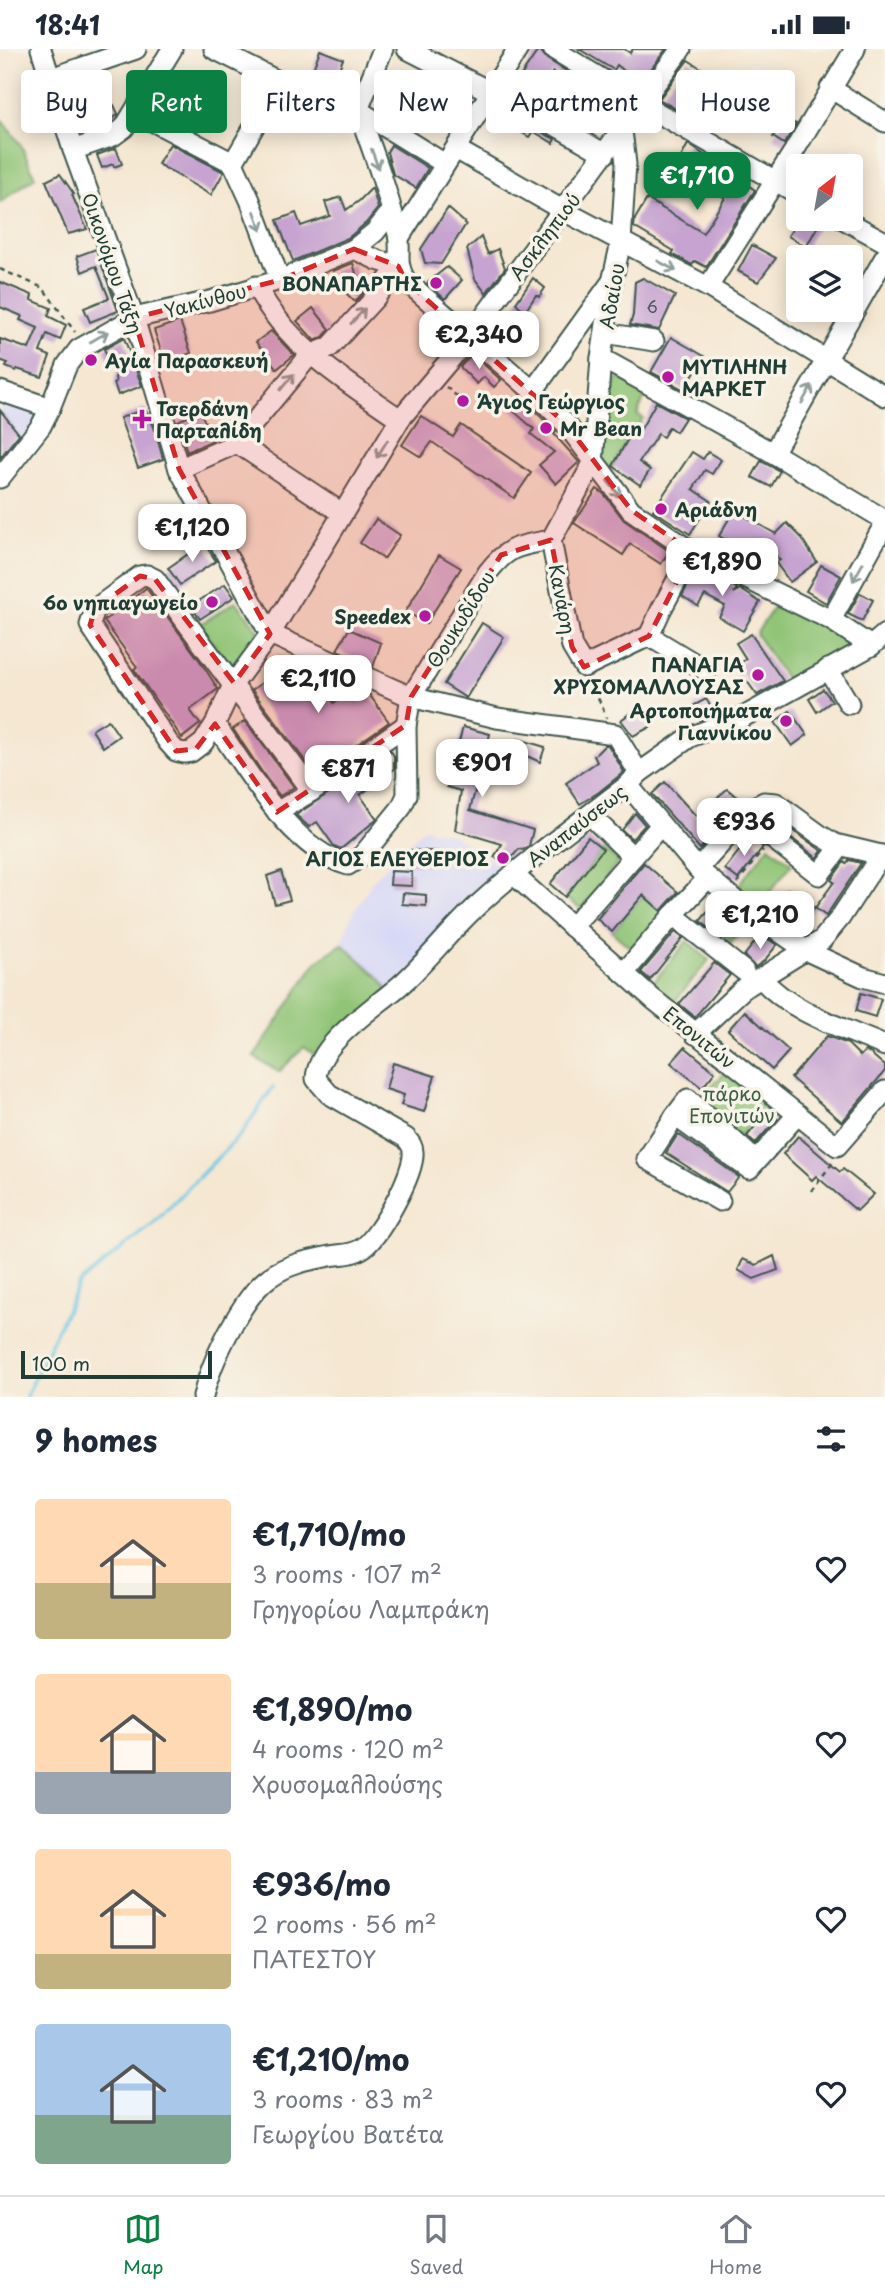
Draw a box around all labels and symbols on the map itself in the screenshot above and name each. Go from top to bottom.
one-way arrow [370,147,383,169]
pin: €1,710 [640,153,754,212]
north arrow [786,154,863,231]
street label: Ασκληπιού [502,186,586,286]
street label: Οικονόμου Τάξη [76,189,150,337]
one-way arrow [252,209,265,231]
one-way arrow [656,260,677,273]
street label: Αδαίου [591,261,631,331]
place label: ΒΟΝΑΠΑΡΤΗΣ [282,269,422,297]
marker: ΒΟΝΑΠΑΡΤΗΣ [428,275,444,291]
street label: Υακίνθου [161,276,249,324]
house number: 6 [646,294,658,318]
one-way arrow [350,308,367,325]
pin: €2,340 [422,311,536,371]
one-way arrow [88,330,109,343]
place label: Αγία Παρασκευή [104,346,268,374]
marker: Αγία Παρασκευή [83,352,99,368]
place label: ΜΥΤΙΛΗΝΗ ΜΑΡΚΕΤ [682,352,788,402]
marker: ΜΥΤΙΛΗΝΗ ΜΑΡΚΕΤ [660,369,676,385]
one-way arrow [279,374,295,392]
one-way arrow [800,384,814,404]
place label: Άγιος Γεώργιος [477,387,625,415]
marker: Άγιος Γεώργιος [455,393,471,409]
place label: Τσερδάνη Παρταλίδη [156,394,262,444]
marker: Τσερδάνη Παρταλίδη [134,411,150,427]
place label: Mr Bean [560,414,642,442]
marker: Mr Bean [538,420,554,436]
one-way arrow [374,438,388,458]
one-way arrow [606,479,621,498]
place label: Αριάδνη [675,495,757,523]
marker: Αριάδνη [653,501,669,517]
pin: €1,120 [135,505,249,564]
pin: €1,890 [665,539,779,598]
street label: Κανάρη [542,561,584,637]
one-way arrow [851,561,865,581]
street label: Θουκυδίδου [419,565,501,673]
place label: 6ο νηπιαγωγείο [43,588,198,616]
marker: 6ο νηπιαγωγείο [204,594,220,610]
place label: Speedex [334,602,411,630]
marker: Speedex [417,608,433,624]
place label: ΠΑΝΑΓΙΑ ΧΡΥΣΟΜΑΛΛΟΥΣΑΣ [554,650,744,700]
pin: €2,110 [261,655,375,715]
marker: ΠΑΝΑΓΙΑ ΧΡΥΣΟΜΑΛΛΟΥΣΑΣ [750,667,766,683]
place label: Αρτοποιήματα Γιαννίκου [630,696,772,746]
marker: Αρτοποιήματα Γιαννίκου [778,713,794,729]
pin: €901 [441,739,523,799]
pin: €871 [307,745,389,805]
street label: Αναπαύσεως [520,777,632,873]
pin: €936 [703,799,785,858]
place label: ΑΓΙΟΣ ΕΛΕΥΘΕΡΙΟΣ [306,844,489,872]
marker: ΑΓΙΟΣ ΕΛΕΥΘΕΡΙΟΣ [495,850,511,866]
pin: €1,210 [703,891,817,951]
street label: Επονιτών [658,999,742,1075]
park label: πάρκο Επονιτών [689,1079,775,1129]
scale bar [21,1348,212,1380]

